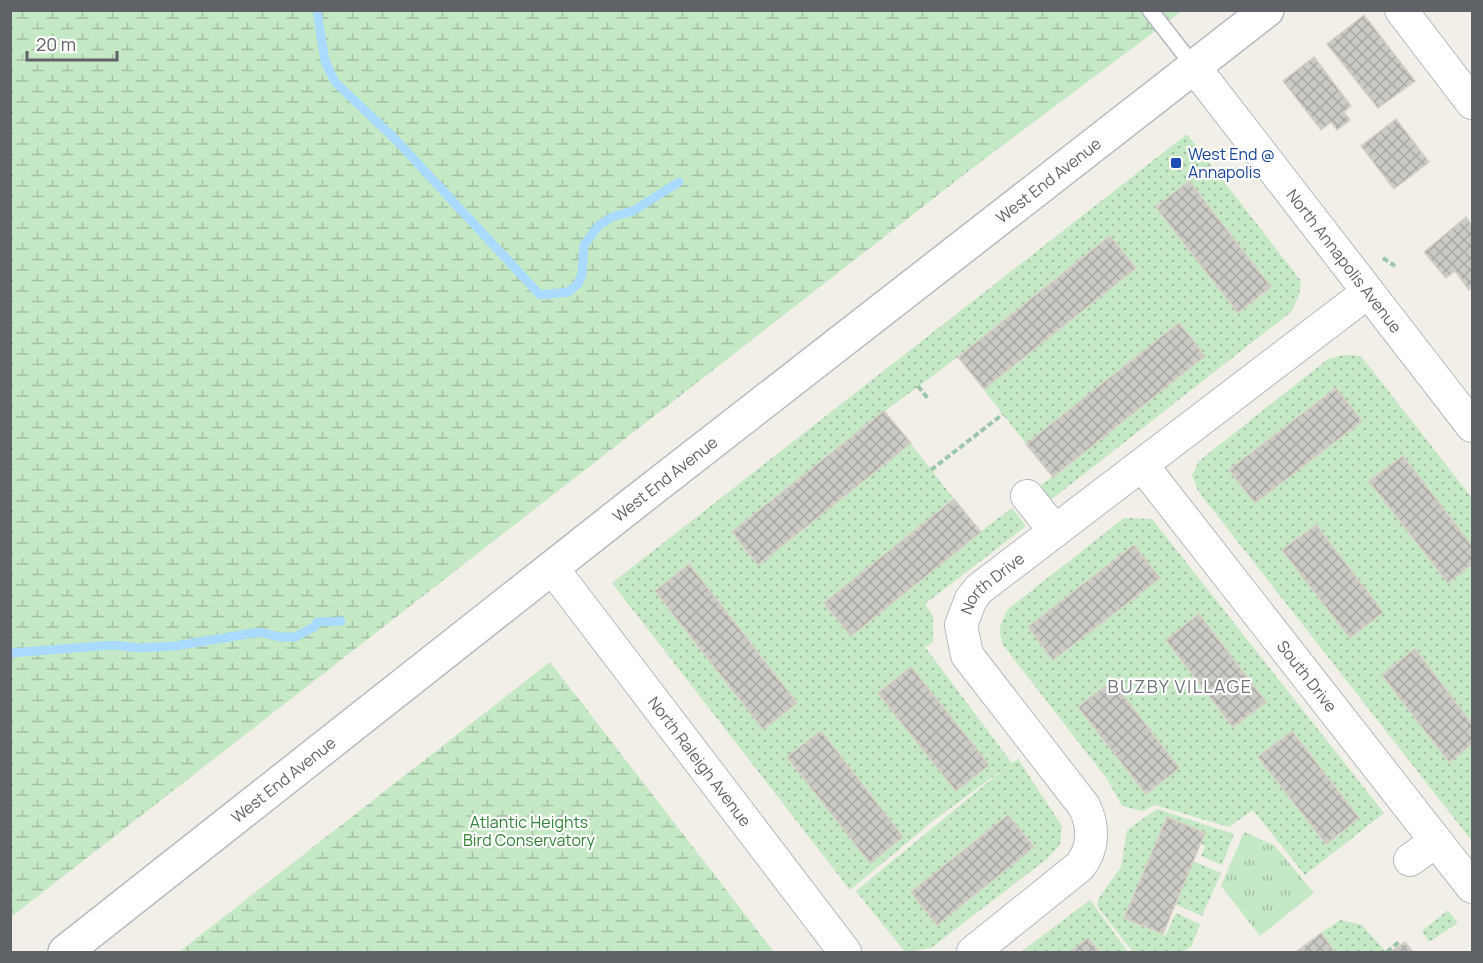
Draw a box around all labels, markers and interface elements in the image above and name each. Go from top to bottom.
scale bar [27,24,117,62]
text: 20 m [36,32,76,56]
street label: West End Avenue [991,132,1105,228]
place label: West End @ Annapolis [1188,143,1275,183]
marker: West End @ Annapolis [1169,156,1183,170]
street label: North Annapolis Avenue [1282,185,1407,337]
street label: West End Avenue [608,431,722,527]
street label: North Drive [955,547,1029,618]
street label: South Drive [1272,636,1342,717]
district label: BUZBY VILLAGE [1107,674,1253,698]
street label: North Raleigh Avenue [643,692,756,831]
street label: West End Avenue [226,732,340,828]
park label: Atlantic Heights Bird Conservatory [463,811,596,851]

